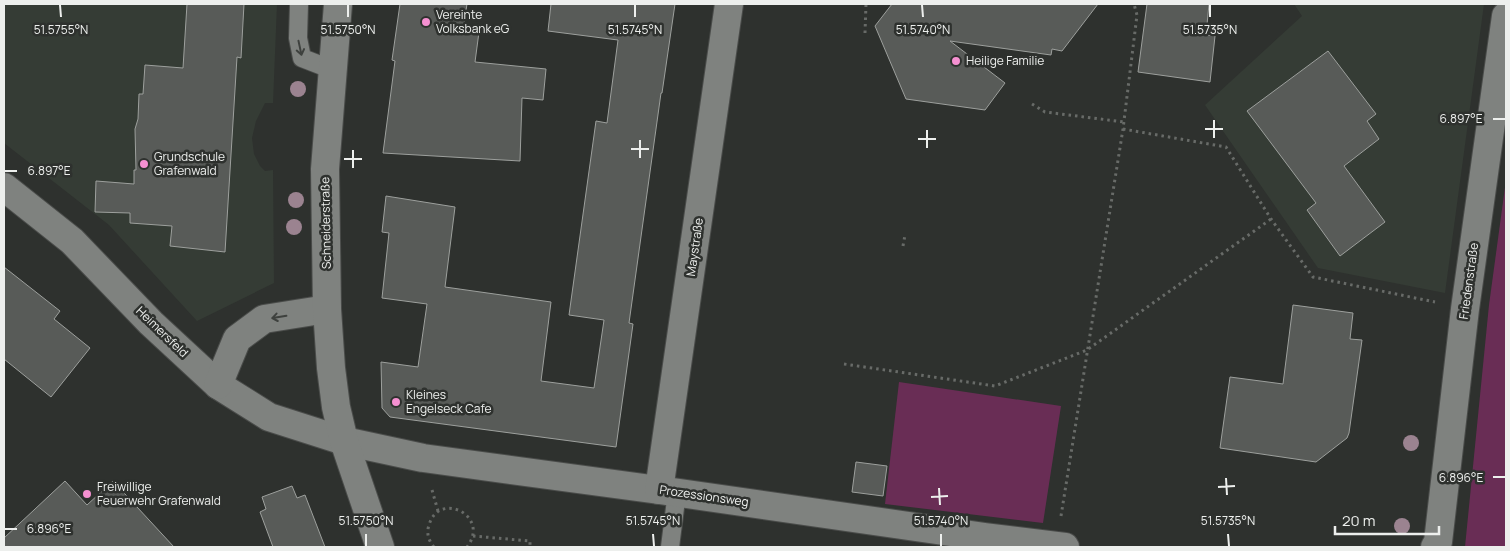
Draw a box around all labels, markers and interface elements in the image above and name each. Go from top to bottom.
place label: Vereinte Volksbank eG [436,6,510,37]
marker: Vereinte Volksbank eG [420,16,432,28]
text: 51.5755°N [34,21,88,38]
text: 51.5750°N [321,21,376,38]
text: 51.5745°N [608,21,662,38]
text: 51.5740°N [896,21,950,38]
text: 51.5735°N [1183,21,1237,38]
one-way arrow [295,39,305,55]
place label: Heilige Familie [966,52,1044,69]
marker: Heilige Familie [950,55,962,67]
text: 6.897°E [1439,110,1483,127]
place label: Grundschule Grafenwald [154,148,225,179]
marker: Grundschule Grafenwald [138,158,150,170]
text: 6.897°E [27,162,71,179]
street label: Schneiderstraße [316,177,335,269]
street label: Maystraße [682,217,707,277]
street label: Friedenstraße [1455,241,1482,320]
street label: Heimersfeld [133,302,192,361]
one-way arrow [271,312,287,322]
place label: Kleines Engelseck Cafe [406,386,491,417]
marker: Kleines Engelseck Cafe [390,396,402,408]
text: 6.896°E [1439,469,1483,486]
place label: Freiwillige Feuerwehr Grafenwald [97,478,221,509]
street label: Prozessionsweg [658,481,750,510]
marker: Freiwillige Feuerwehr Grafenwald [81,488,93,500]
scale bar [1335,504,1439,536]
text: 20 m [1342,510,1375,531]
text: 51.5750°N [339,512,394,529]
text: 51.5745°N [626,512,680,529]
text: 51.5740°N [914,512,968,529]
text: 51.5735°N [1201,512,1255,529]
text: 6.896°E [27,520,71,537]

